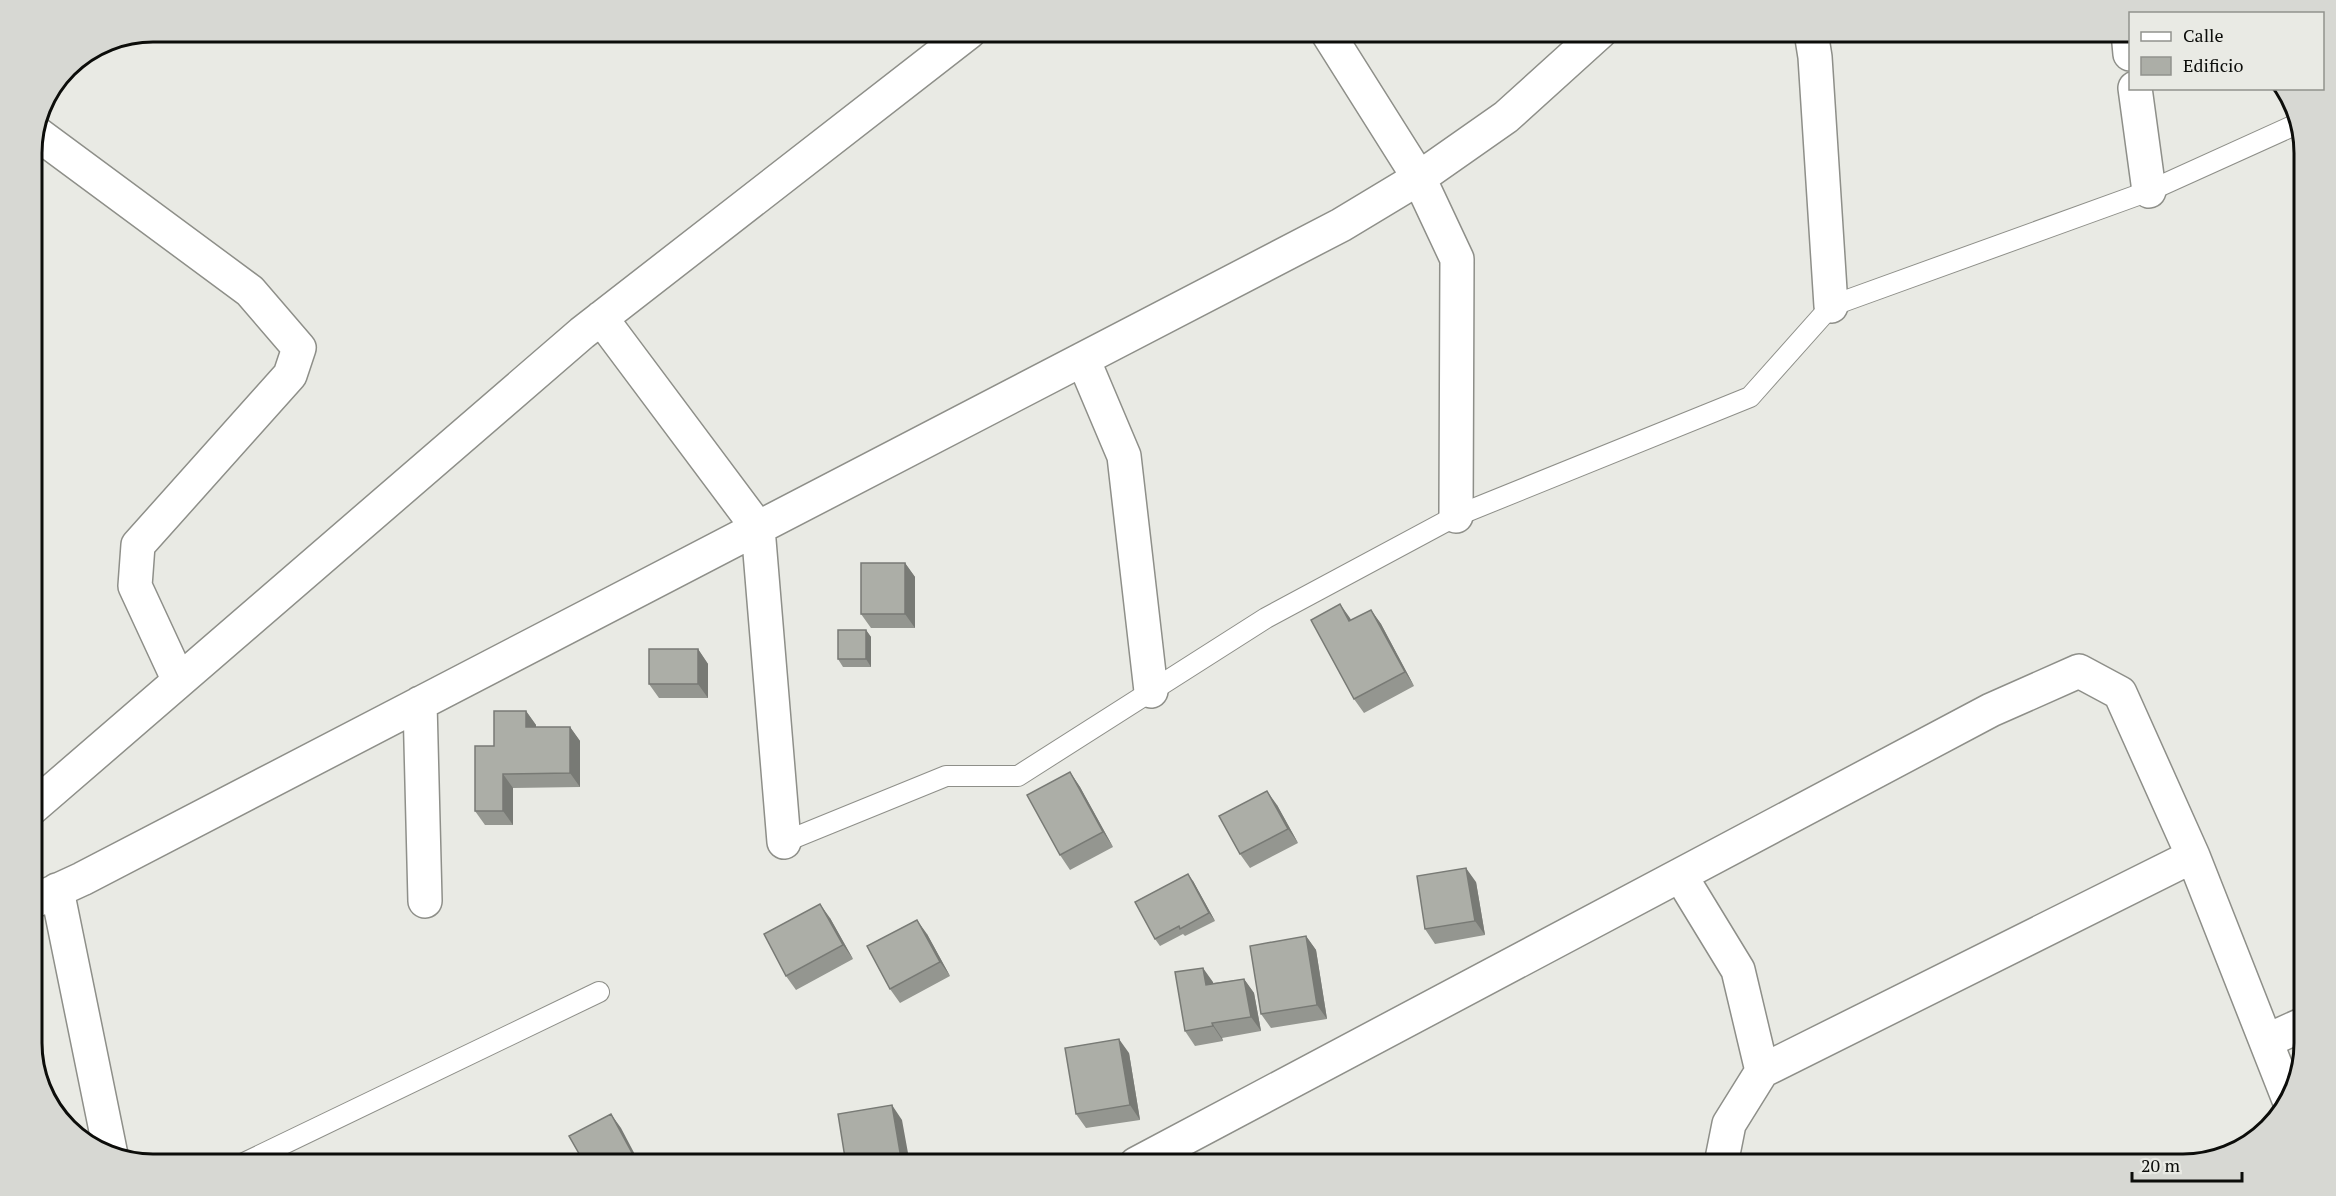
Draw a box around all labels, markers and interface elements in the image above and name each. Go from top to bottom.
legend [2129,12,2324,90]
text: Calle [2183,23,2224,47]
text: Edificio [2183,53,2243,77]
scale bar [2132,1145,2242,1183]
text: 20 m [2141,1153,2181,1177]

